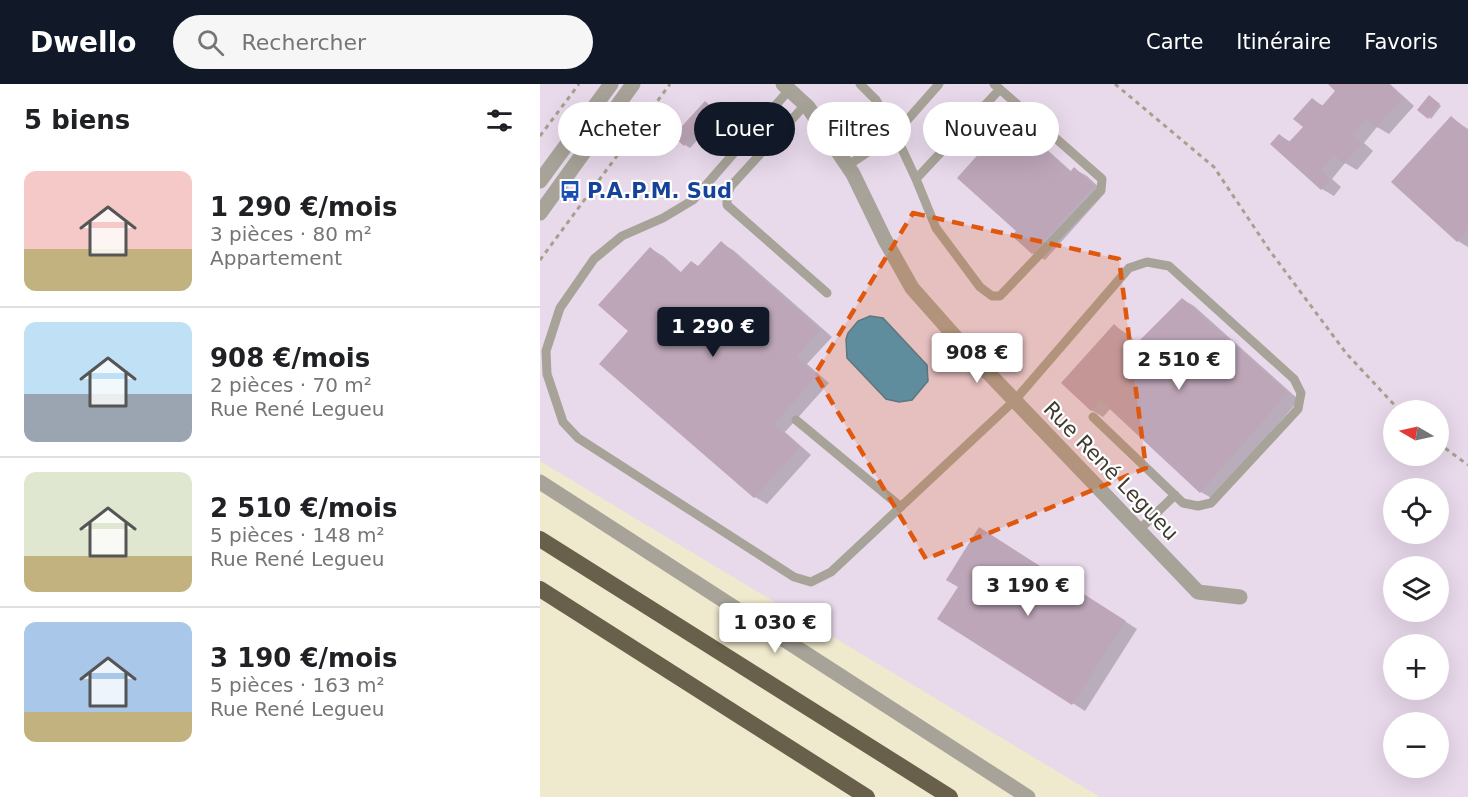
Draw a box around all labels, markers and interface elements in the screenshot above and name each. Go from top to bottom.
search box [173,15,593,69]
text: Dwello [30,26,137,59]
icon: search [194,26,227,59]
text: Rechercher [242,30,366,55]
text: Carte [1146,30,1203,54]
text: Itinéraire [1236,30,1331,54]
text: Favoris [1364,30,1438,54]
chip: Acheter [558,102,682,156]
chip: Louer [694,102,795,156]
chip: Filtres [807,102,911,156]
chip: Nouveau [923,102,1059,156]
icon: filters [483,104,516,137]
text: 5 biens [24,105,130,135]
bus stop icon: P.A.P.M. Sud [558,179,582,203]
place label: P.A.P.M. Sud [587,179,732,203]
text: 1 290 €/mois [210,192,397,222]
icon: home [72,195,144,267]
text: 3 pièces · 80 m² [210,222,372,246]
text: Appartement [210,246,342,270]
pin: 1 290 € [658,307,768,358]
text: 1 290 € [671,314,755,338]
pin: 908 € [935,333,1019,384]
text: 908 € [946,340,1008,364]
pin: 2 510 € [1124,340,1234,391]
text: 908 €/mois [210,343,370,373]
icon: home [72,346,144,418]
text: 2 510 € [1137,347,1221,371]
text: 2 pièces · 70 m² [210,373,372,397]
text: Rue René Legueu [210,397,384,421]
street label: Rue René Legueu [1039,397,1183,545]
north arrow [1383,400,1449,466]
map controls [1383,400,1449,778]
button: locate [1383,478,1449,544]
text: 2 510 €/mois [210,493,397,523]
icon: home [72,496,144,568]
text: 5 pièces · 148 m² [210,523,384,547]
text: Rue René Legueu [210,547,384,571]
button: layers [1383,556,1449,622]
pin: 3 190 € [973,566,1083,617]
text: 3 190 € [986,573,1070,597]
pin: 1 030 € [720,603,830,654]
text: 1 030 € [733,610,817,634]
button: + [1383,634,1449,700]
text: 3 190 €/mois [210,643,397,673]
icon: home [72,646,144,718]
text: 5 pièces · 163 m² [210,673,384,697]
text: Rue René Legueu [210,697,384,721]
button: − [1383,712,1449,778]

